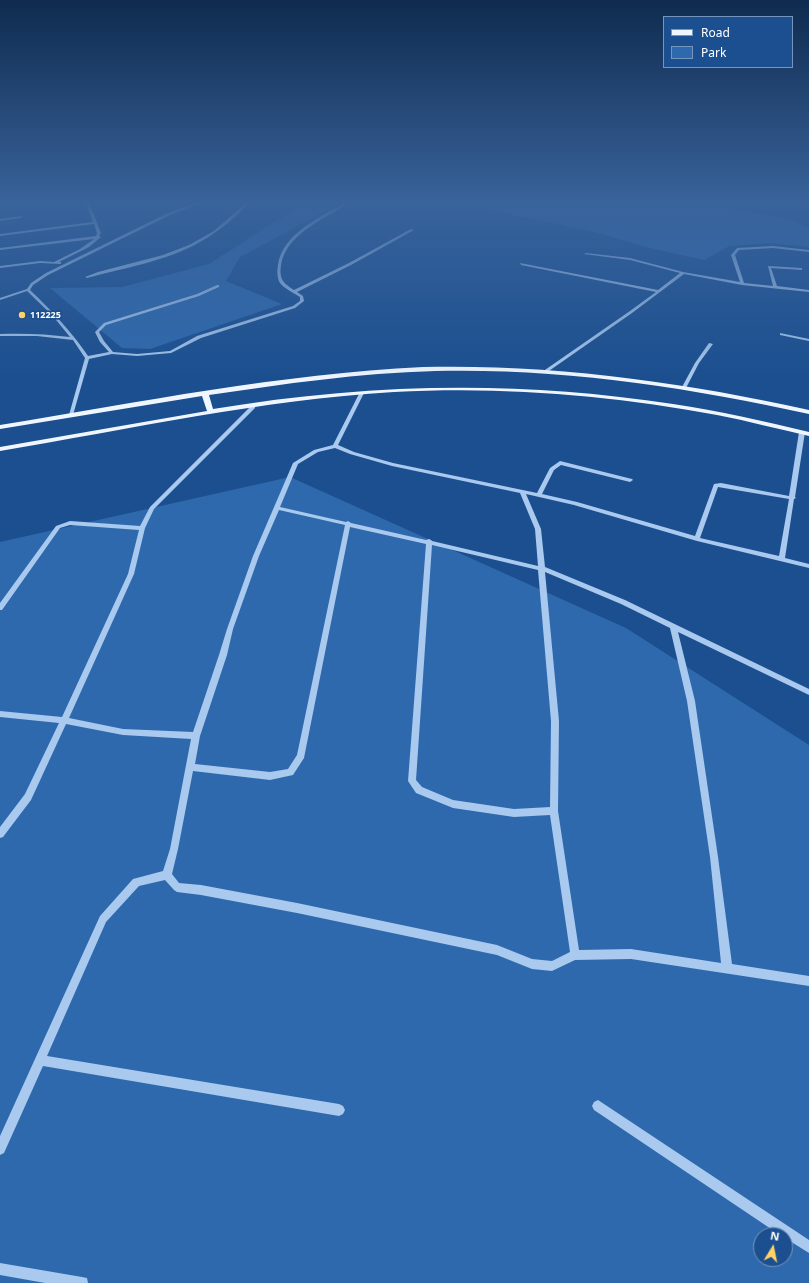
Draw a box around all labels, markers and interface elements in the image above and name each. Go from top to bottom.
legend [663,16,793,68]
text: Road [701,24,730,41]
text: Park [701,44,726,61]
marker: 112225 [17,310,27,320]
place label: 112225 [30,310,61,320]
north arrow [753,1227,793,1267]
text: N [769,1228,781,1244]

